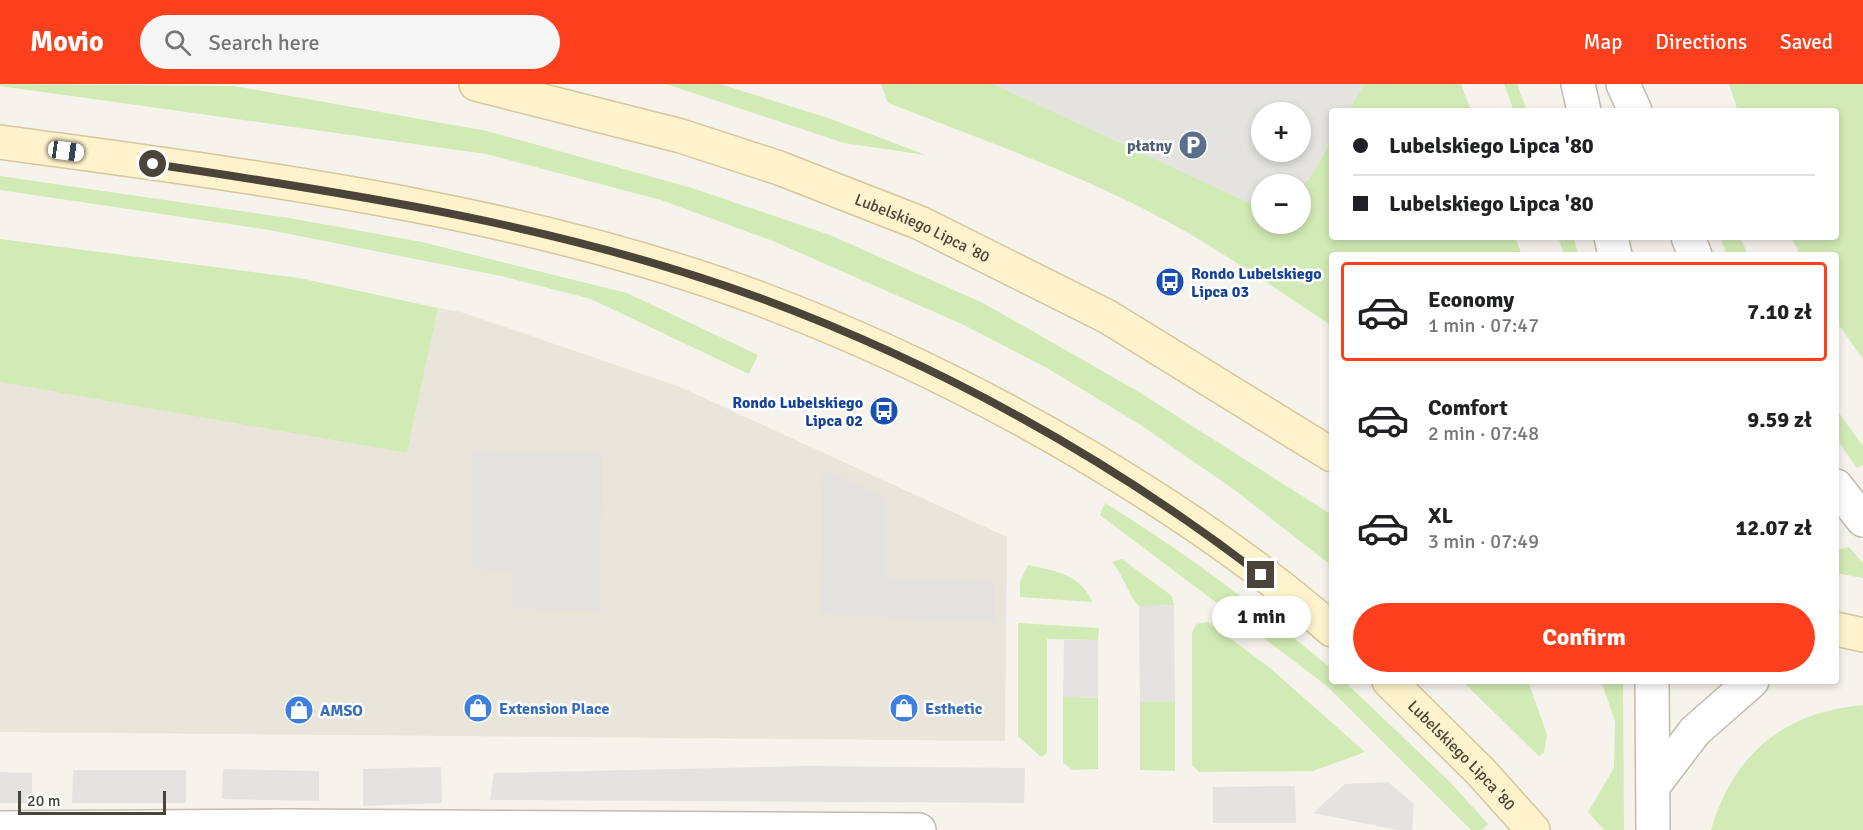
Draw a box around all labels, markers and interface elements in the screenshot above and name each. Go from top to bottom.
search box [140,15,560,69]
text: Movio [30,25,104,59]
icon: search [161,26,194,59]
text: Search here [209,29,320,56]
text: Map [1584,29,1622,55]
text: Directions [1655,29,1747,55]
text: Saved [1780,29,1833,55]
map controls [1251,102,1311,234]
button: + [1251,102,1311,162]
parking icon: płatny [1177,129,1209,161]
text: Lubelskiego Lipca '80 [1389,132,1594,159]
place label: płatny [1127,136,1172,156]
car [47,140,85,162]
route start [139,150,166,177]
button: − [1251,174,1311,234]
street label: Lubelskiego Lipca '80 [852,190,993,267]
text: Lubelskiego Lipca '80 [1389,190,1594,217]
place label: Rondo Lubelskiego Lipca 03 [1191,264,1322,302]
bus stop icon: Rondo Lubelskiego Lipca 03 [1154,266,1186,298]
icon: car [1356,285,1410,339]
text: Economy [1428,286,1514,313]
text: 7.10 zł [1747,298,1812,325]
text: 1 min · 07:47 [1428,313,1539,338]
place label: Rondo Lubelskiego Lipca 02 [732,393,863,431]
icon: car [1356,393,1410,447]
text: Comfort [1428,394,1508,421]
bus stop icon: Rondo Lubelskiego Lipca 02 [868,395,900,427]
text: 9.59 zł [1747,406,1812,433]
text: 2 min · 07:48 [1428,421,1539,446]
icon: car [1356,501,1410,555]
text: XL [1428,502,1453,529]
text: 12.07 zł [1735,514,1812,541]
text: 3 min · 07:49 [1428,529,1539,554]
route end [1247,561,1274,588]
callout: 1 min [1212,596,1310,638]
button: Confirm [1353,603,1815,672]
text: 1 min [1237,604,1286,629]
shop icon: Extension Place [462,692,494,724]
shop icon: Esthetic [888,692,920,724]
shop icon: AMSO [283,694,315,726]
street label: Lubelskiego Lipca '80 [1403,696,1520,815]
place label: Extension Place [499,699,609,719]
place label: Esthetic [925,699,983,719]
place label: AMSO [320,701,363,721]
scale bar [18,788,166,816]
text: 20 m [27,791,61,811]

